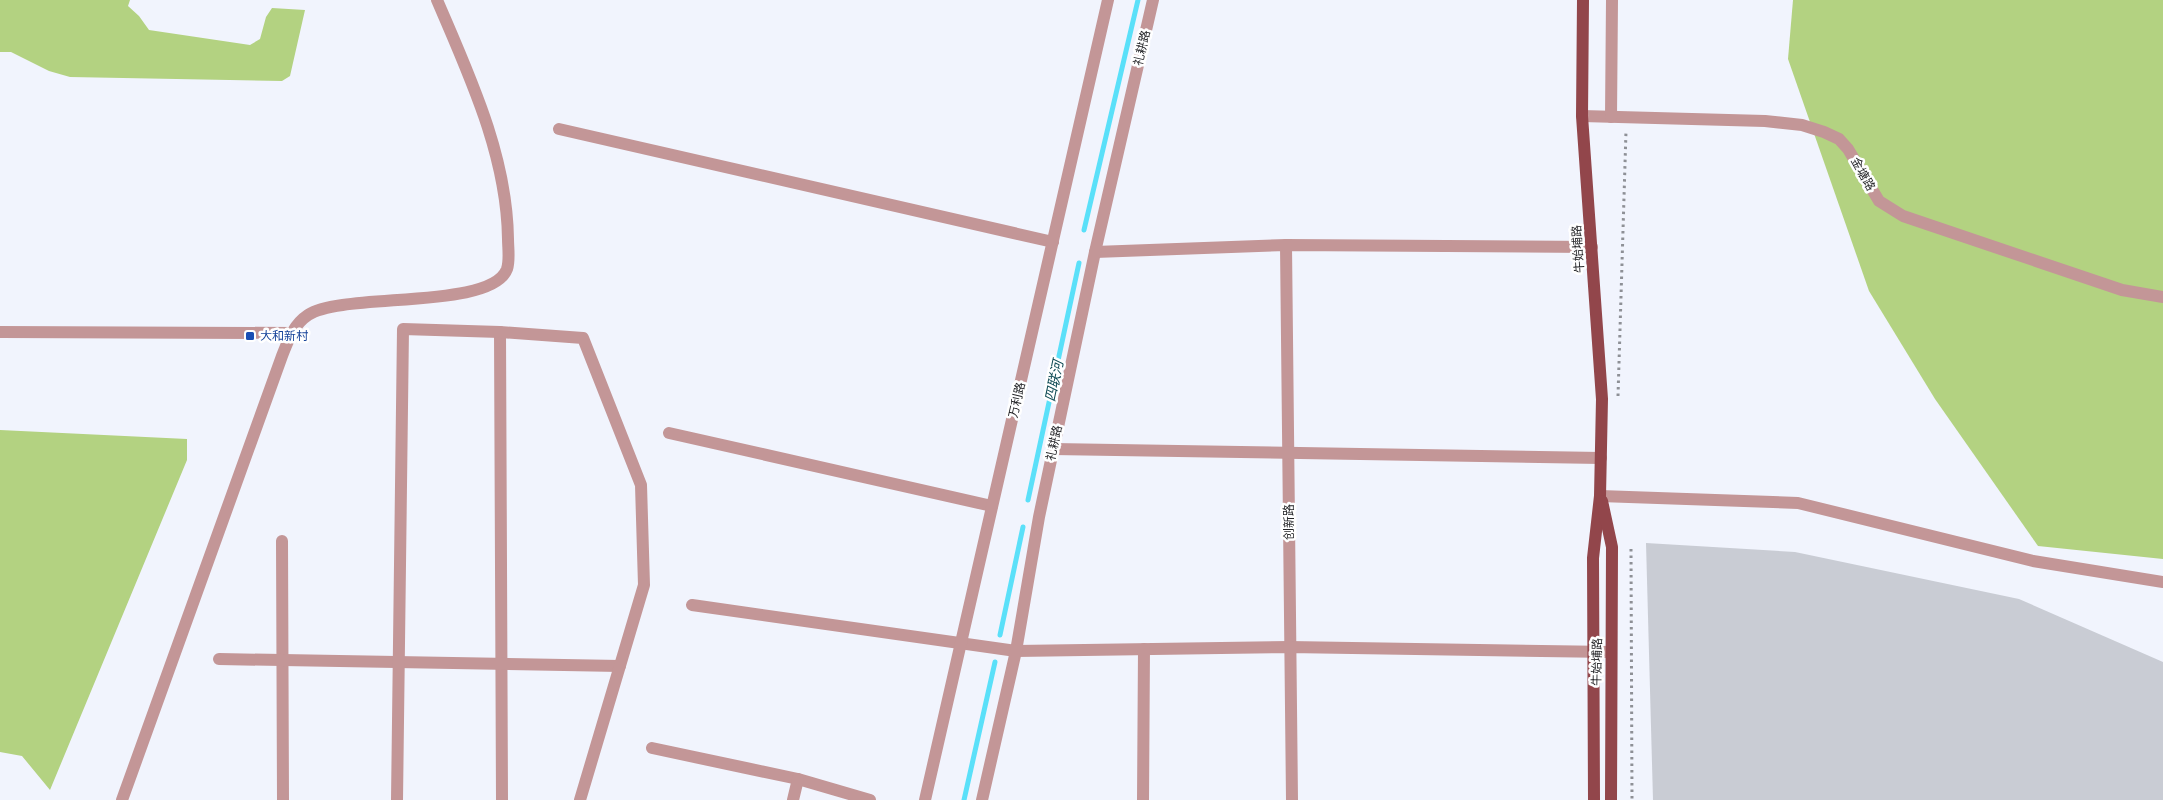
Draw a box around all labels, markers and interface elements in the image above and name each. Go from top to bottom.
street label: 礼耕路 [1130,29,1153,67]
street label: 金塘路 [1848,154,1879,193]
street label: 牛始埔路 [1568,225,1587,274]
place label: 大和新村 [260,328,309,343]
marker: 大和新村 [244,330,256,342]
water label: 四联河 [1041,356,1068,403]
street label: 万利路 [1005,381,1028,419]
street label: 礼耕路 [1042,424,1065,462]
street label: 创新路 [1281,504,1296,540]
street label: 牛始埔路 [1589,638,1604,686]

